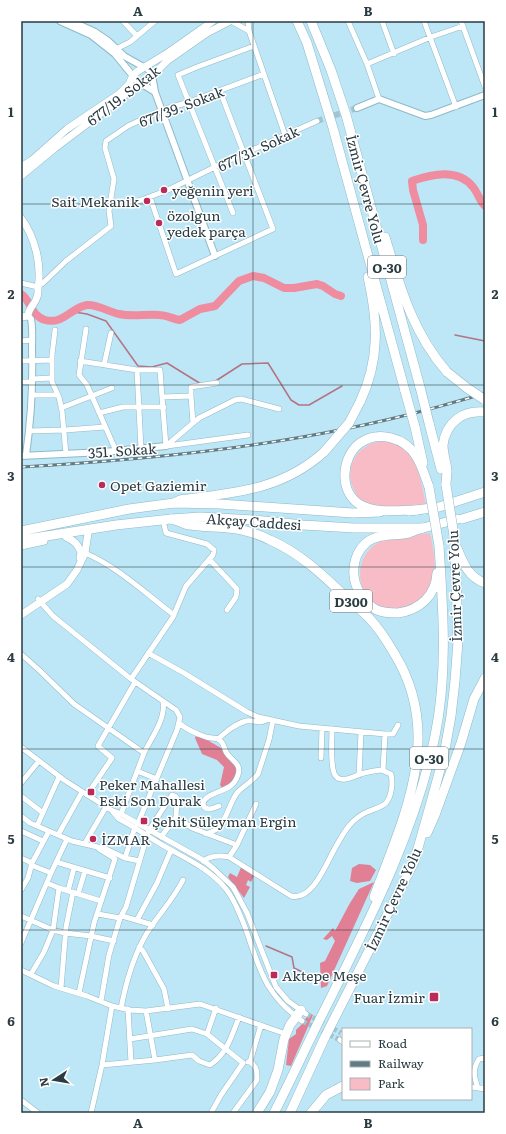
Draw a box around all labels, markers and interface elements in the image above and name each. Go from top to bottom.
text: A [133,1,143,20]
text: B [364,1,373,20]
street label: 677/19. Sokak [82,60,164,130]
street label: 677/39. Sokak [136,80,227,131]
text: 1 [8,102,14,121]
text: 1 [492,102,498,121]
street label: 677/31. Sokak [214,120,302,176]
street label: İzmir Çevre Yolu [342,132,390,246]
place label: yeğenin yeri [172,180,254,200]
marker: yeğenin yeri [159,185,169,195]
place label: Sait Mekanik [51,191,139,211]
marker: Sait Mekanik [142,196,152,206]
place label: özolgun yedek parça [167,205,246,241]
marker: özolgun yedek parça [154,218,164,228]
road number: O-30 [368,256,406,278]
text: 2 [8,284,15,303]
text: 2 [492,284,499,303]
street label: 351. Sokak [87,438,157,462]
text: 3 [7,466,15,485]
text: 3 [491,466,499,485]
place label: Opet Gaziemir [110,475,207,495]
marker: Opet Gaziemir [97,480,107,490]
street label: Akçay Caddesi [206,508,303,534]
street label: İzmir Çevre Yolu [442,530,466,642]
road number: D300 [330,590,372,612]
text: 4 [7,647,15,666]
text: 4 [491,647,499,666]
road number: O-30 [410,747,448,769]
place label: Peker Mahallesi Eski Son Durak [99,774,205,810]
marker: Peker Mahallesi Eski Son Durak [86,787,96,797]
place label: Şehit Süleyman Ergin [152,811,297,831]
marker: Şehit Süleyman Ergin [139,816,149,826]
text: 5 [7,829,15,848]
place label: İZMAR [101,829,150,849]
text: 5 [491,829,499,848]
marker: İZMAR [88,834,98,844]
street label: İzmir Çevre Yolu [360,844,426,954]
place label: Aktepe Meşe [282,965,367,985]
marker: Aktepe Meşe [269,970,279,980]
place label: Fuar İzmir [354,987,425,1007]
marker: Fuar İzmir [428,991,440,1003]
text: 6 [7,1011,15,1030]
text: 6 [491,1011,499,1030]
legend [342,1028,472,1100]
text: Road [378,1034,408,1052]
text: Railway [378,1054,424,1072]
north arrow [34,1060,74,1100]
text: Park [378,1074,405,1092]
text: N [34,1076,52,1088]
text: A [133,1113,143,1132]
text: B [364,1113,373,1132]

